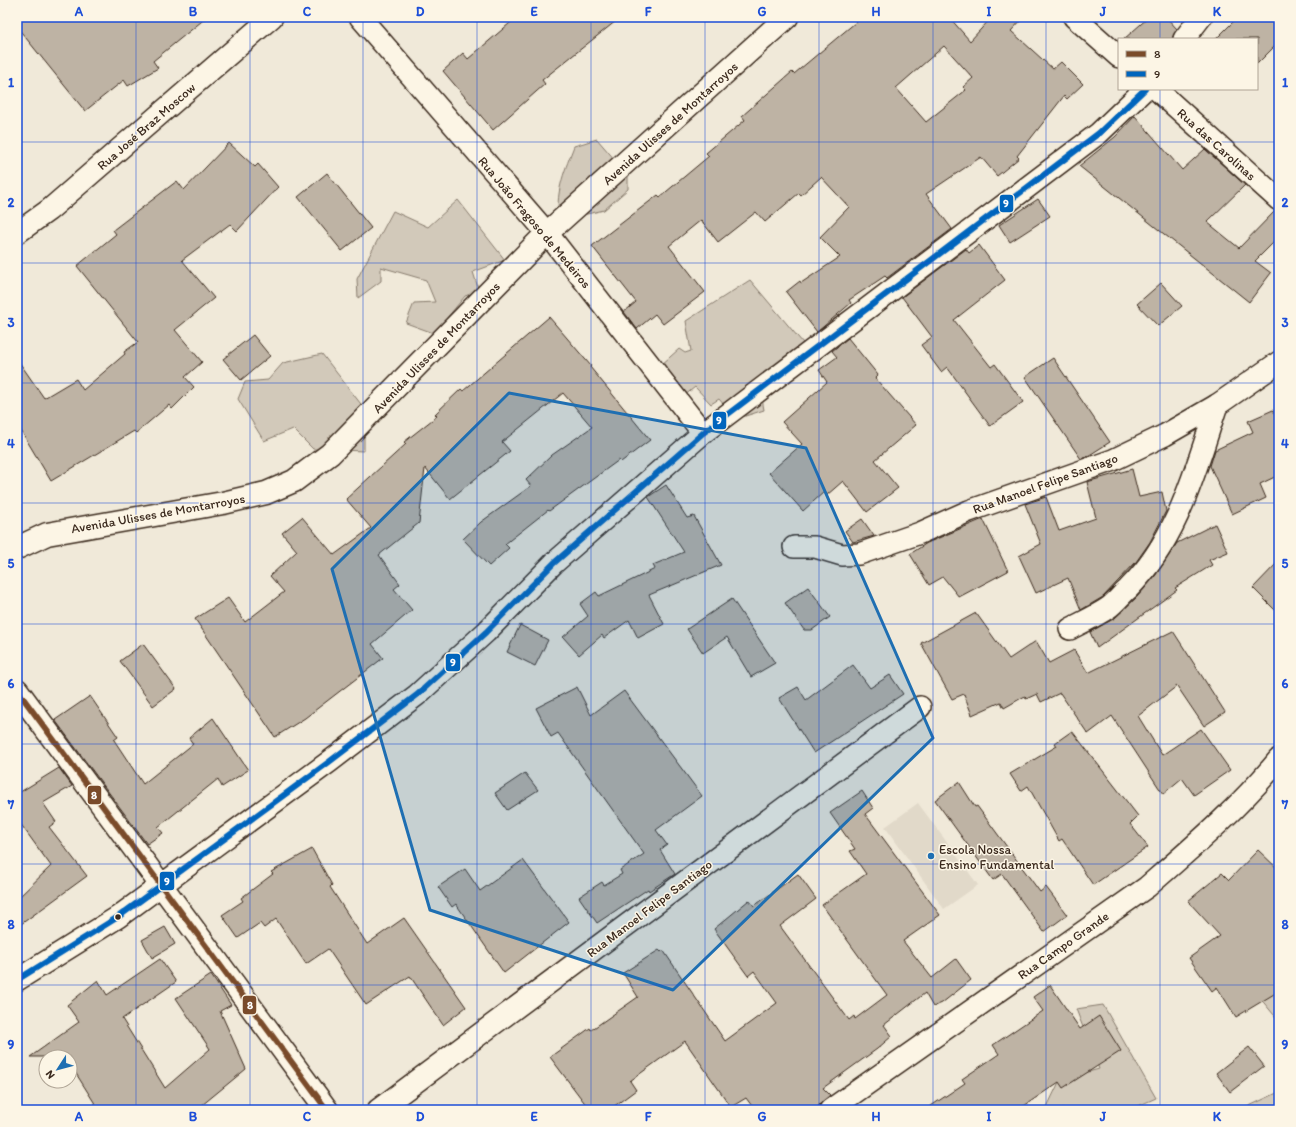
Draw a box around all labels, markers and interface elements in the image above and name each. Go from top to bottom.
text: A [74,4,84,19]
text: B [189,4,198,19]
text: C [303,4,312,19]
text: D [416,4,425,19]
text: E [530,4,538,19]
text: F [645,4,652,19]
text: G [758,4,767,19]
text: H [872,4,881,19]
text: I [987,4,992,19]
text: J [1099,4,1107,19]
text: K [1213,4,1222,19]
legend [1118,38,1258,90]
text: 8 [1154,47,1161,61]
street label: Avenida Ulisses de Montarroyos [600,59,741,188]
text: 9 [1154,67,1160,81]
text: 1 [8,75,14,90]
text: 1 [1282,75,1288,90]
street label: Rua José Braz Moscow [94,80,199,173]
street label: Rua das Carolinas [1174,105,1259,184]
street label: Rua João Fragoso de Medeiros [475,154,594,291]
line badge: 9 [999,194,1014,213]
text: 2 [8,195,15,210]
text: 2 [1282,195,1289,210]
text: 9 [1003,197,1009,210]
street label: Avenida Ulisses de Montarroyos [370,279,503,416]
text: 3 [7,315,15,330]
text: 3 [1281,315,1289,330]
line badge: 9 [712,411,727,430]
text: 9 [716,414,722,427]
text: 4 [7,436,15,451]
text: 4 [1281,436,1289,451]
street label: Rua Manoel Felipe Santiago [971,450,1120,517]
street label: Avenida Ulisses de Montarroyos [70,491,246,536]
text: 5 [8,556,15,571]
text: 5 [1282,556,1289,571]
line badge: 9 [445,653,461,672]
text: 9 [450,656,456,669]
text: 6 [8,676,15,691]
text: 6 [1282,676,1289,691]
line badge: 8 [87,785,102,805]
text: 8 [91,789,97,802]
text: 7 [7,797,15,812]
text: 7 [1281,797,1289,812]
place label: Escola Nossa Ensino Fundamental [939,842,1055,872]
marker: Escola Nossa Ensino Fundamental [926,851,936,861]
street label: Rua Manoel Felipe Santiago [584,856,715,960]
line badge: 9 [159,871,175,891]
text: 9 [164,875,170,888]
street label: Rua Campo Grande [1015,908,1112,982]
unlabelled marker [113,912,123,922]
text: 8 [7,917,15,932]
text: 8 [1281,917,1289,932]
line badge: 8 [242,995,257,1015]
text: 8 [247,999,253,1012]
text: 9 [8,1037,15,1052]
text: 9 [1282,1037,1289,1052]
north arrow [38,1049,78,1089]
text: N [43,1068,58,1081]
text: A [74,1109,84,1124]
text: B [189,1109,198,1124]
text: C [303,1109,312,1124]
text: D [416,1109,425,1124]
text: E [530,1109,538,1124]
text: F [645,1109,652,1124]
text: G [758,1109,767,1124]
text: H [872,1109,881,1124]
text: I [987,1109,992,1124]
text: J [1099,1109,1107,1124]
text: K [1213,1109,1222,1124]

